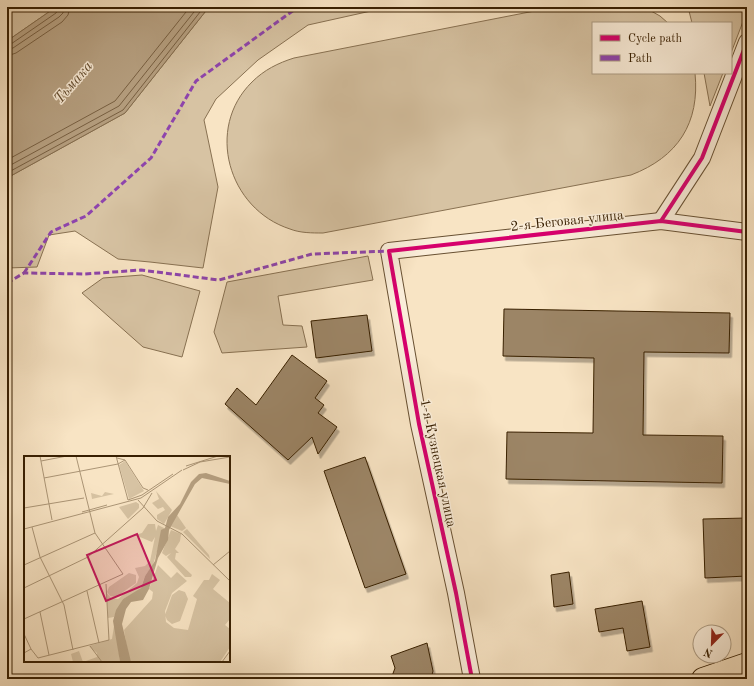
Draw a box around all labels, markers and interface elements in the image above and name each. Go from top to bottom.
legend [592,22,732,74]
text: Cycle path [628,33,683,45]
text: Path [628,53,653,65]
water label: Тьмака [52,59,96,107]
street label: 2-я Беговая улица [510,208,625,234]
street label: 1-я Кузнецкая улица [418,398,458,529]
inset map [24,456,230,662]
north arrow [692,624,732,664]
text: N [702,645,715,659]

